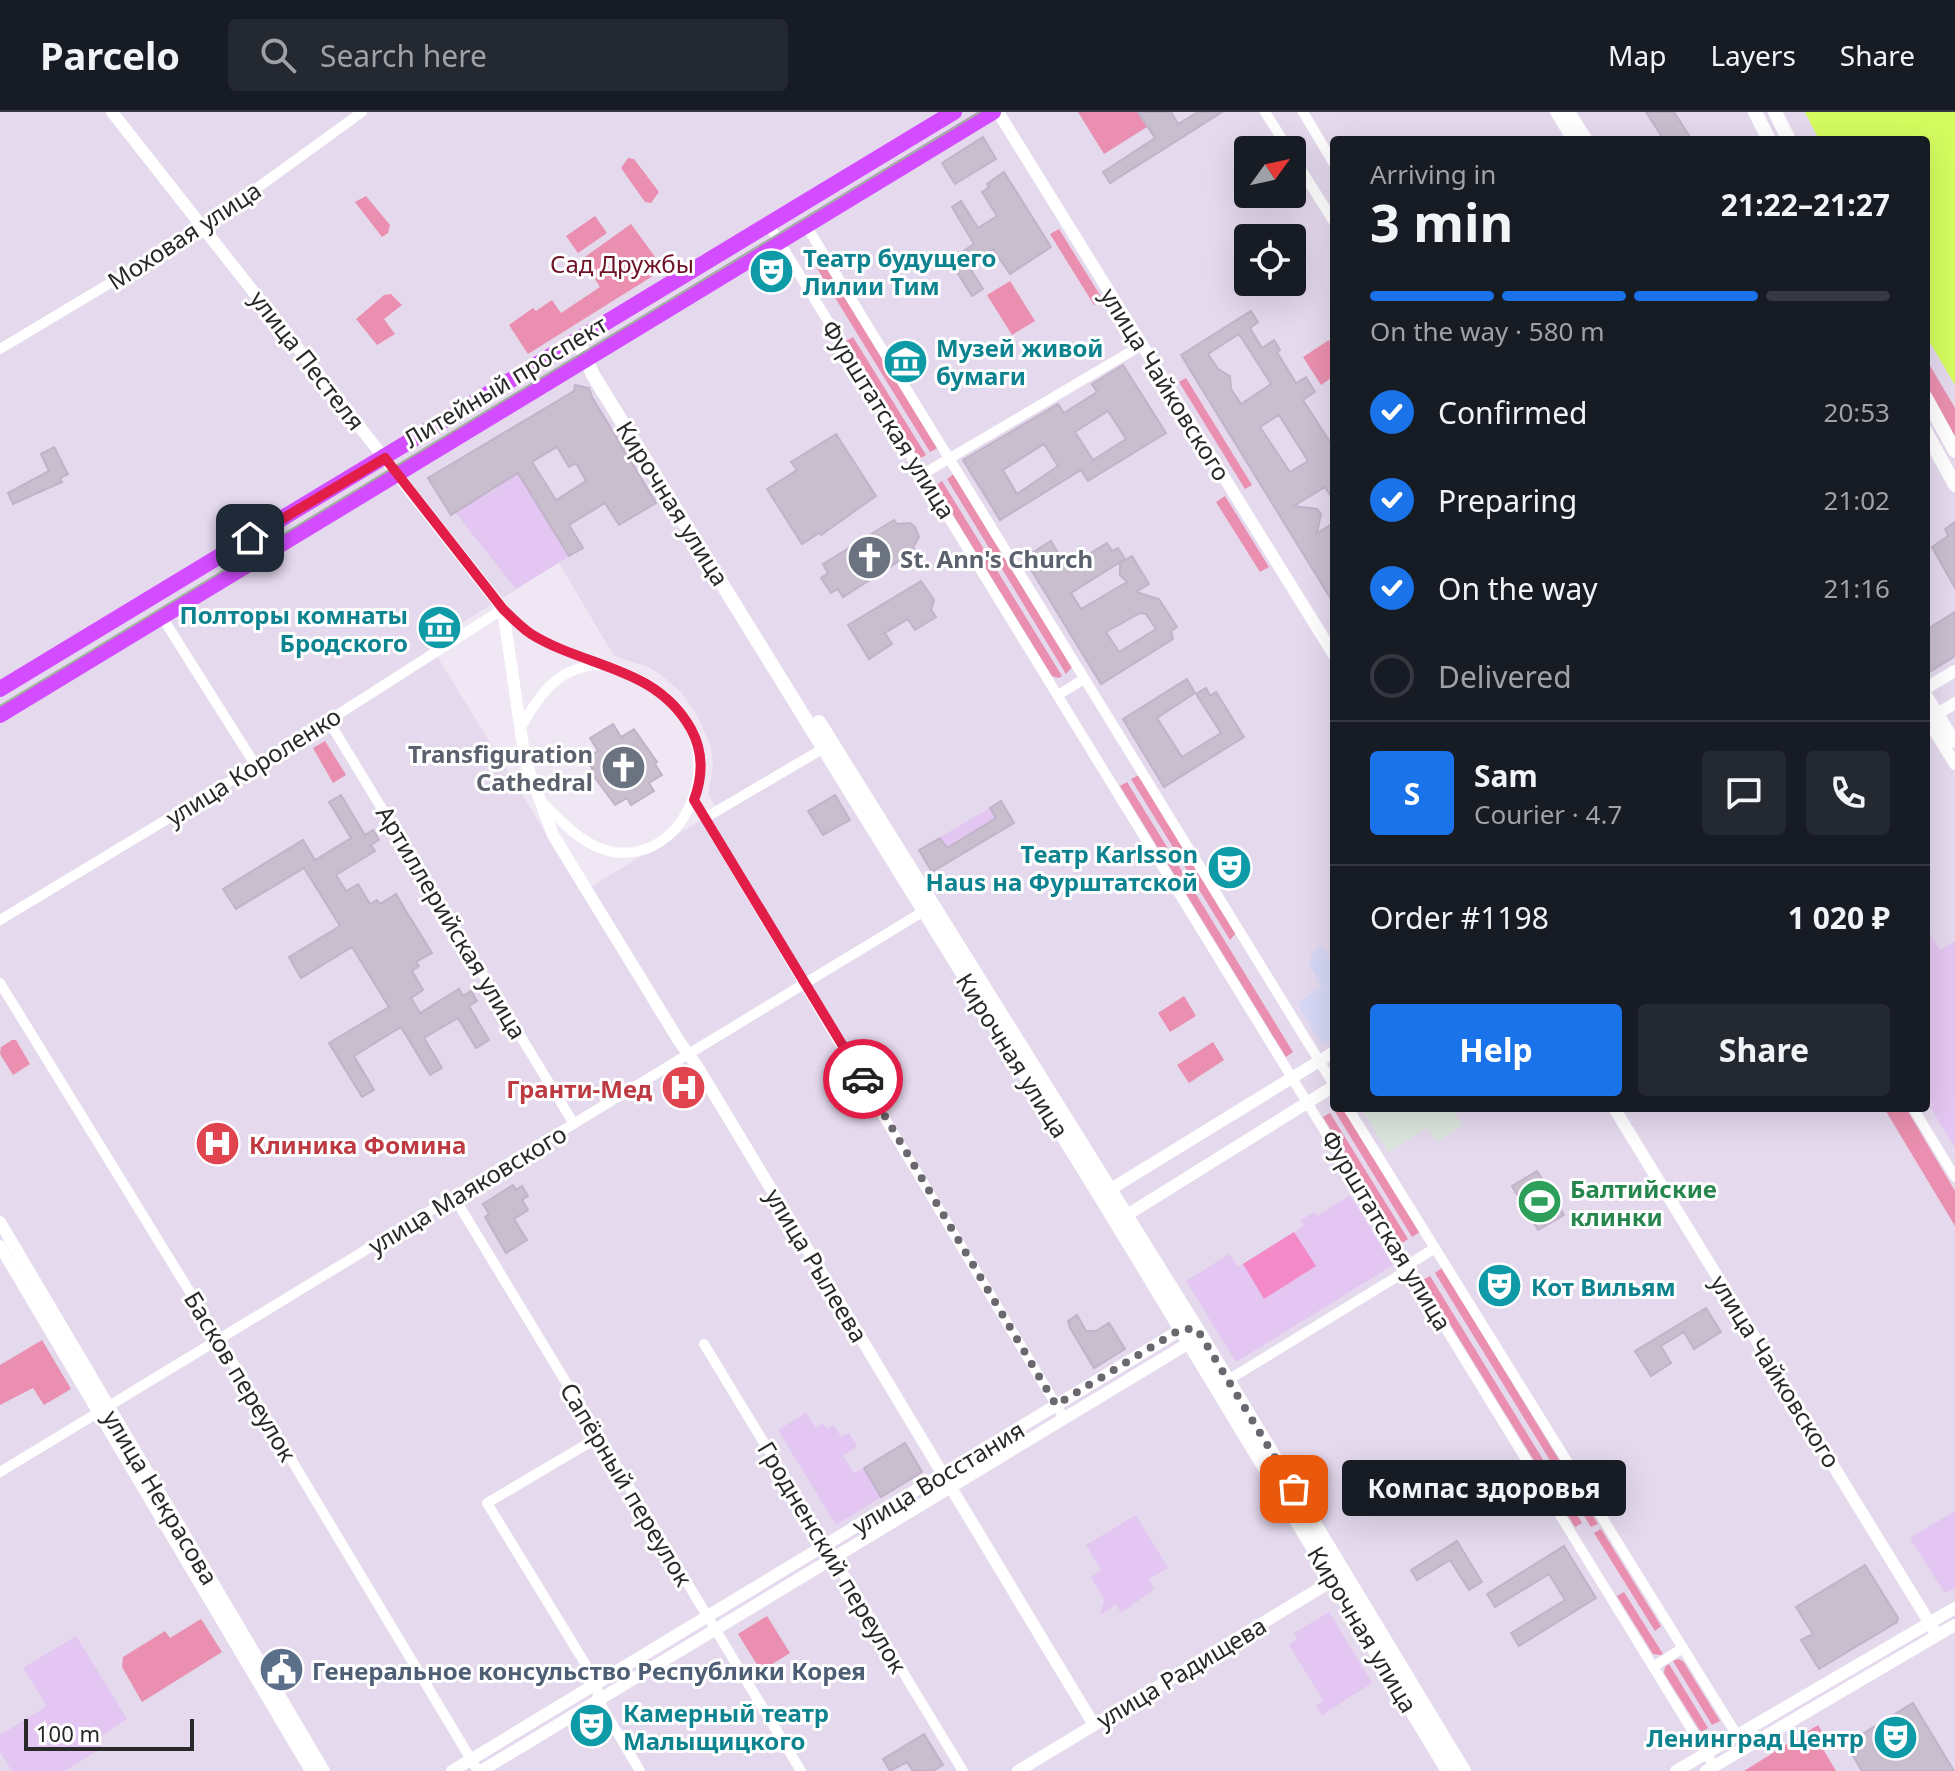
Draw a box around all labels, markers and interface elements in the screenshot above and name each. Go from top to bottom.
search box [228,19,788,91]
text: Parcelo [40,29,180,81]
icon: search [256,33,300,77]
text: Search here [320,35,487,76]
text: Map [1608,36,1666,74]
text: Layers [1710,36,1796,74]
text: Share [1840,36,1915,74]
north arrow [1234,136,1306,208]
map controls [1234,136,1306,296]
text: Arriving in [1370,156,1496,192]
street label: Моховая улица [101,173,267,297]
text: 21:22–21:27 [1721,184,1890,225]
text: 3 min [1370,186,1513,257]
button: locate [1234,224,1306,296]
place label: Театр будущего Лилии Тим [803,241,996,302]
park label: Сад Дружбы [550,247,694,280]
theatre icon: Театр будущего Лилии Тим [748,247,796,295]
street label: улица Чайковского [1093,281,1239,487]
street label: улица Пестеля [243,283,373,437]
street label: Литейный проспект [397,307,613,455]
street label: Фурштатская улица [814,313,964,525]
text: On the way · 580 m [1370,313,1604,349]
place label: Музей живой бумаги [936,331,1103,392]
museum icon: Музей живой бумаги [881,337,929,385]
icon: check [1370,390,1414,434]
text: Confirmed [1438,392,1588,433]
text: 20:53 [1824,394,1890,430]
street label: Кирочная улица [609,414,737,592]
icon: check [1370,478,1414,522]
text: Preparing [1438,480,1577,521]
text: 21:02 [1824,482,1890,518]
pin [216,504,284,572]
icon: home [228,516,272,560]
church icon: St. Ann's Church [845,534,893,582]
place label: St. Ann's Church [900,542,1093,575]
icon: check [1370,566,1414,610]
text: On the way [1438,568,1598,609]
text: 21:16 [1824,570,1890,606]
place label: Полторы комнаты Бродского [179,598,408,659]
museum icon: Полторы комнаты Бродского [415,604,463,652]
text: Delivered [1438,656,1572,697]
street label: улица Короленко [159,699,347,833]
place label: Transfiguration Cathedral [408,737,593,798]
church icon: Transfiguration Cathedral [600,743,648,791]
button: chat [1702,751,1786,835]
button: phone [1806,751,1890,835]
text: Sam [1474,755,1538,796]
text: S [1404,773,1420,814]
text: Courier · 4.7 [1474,796,1622,832]
street label: Артиллерийская улица [369,799,535,1045]
place label: Театр Karlsson Haus на Фурштатской [926,837,1198,898]
theatre icon: Театр Karlsson Haus на Фурштатской [1205,843,1253,891]
text: Order #1198 [1370,897,1549,938]
text: 1 020 ₽ [1788,897,1890,938]
street label: Кирочная улица [949,966,1077,1144]
button: Help [1370,1004,1622,1096]
button: Share [1638,1004,1890,1096]
courier [823,1039,903,1119]
icon: car [841,1057,885,1101]
hospital icon: Гранти-Мед [659,1064,707,1112]
place label: Гранти-Мед [506,1072,653,1105]
street label: улица Маяковского [362,1117,572,1261]
hospital icon: Клиника Фомина [194,1120,242,1168]
street label: Фурштатская улица [1314,1124,1460,1336]
place label: Клиника Фомина [249,1128,466,1161]
place label: Балтийские клинки [1570,1172,1717,1233]
sports icon: Балтийские клинки [1515,1178,1563,1226]
street label: улица Рылеева [758,1182,876,1348]
theatre icon: Кот Вильям [1476,1262,1524,1310]
street label: улица Чайковского [1703,1268,1849,1474]
place label: Кот Вильям [1531,1270,1676,1303]
street label: Басков переулок [177,1285,305,1468]
street label: Сапёрный переулок [553,1376,701,1592]
street label: улица Некрасова [96,1403,226,1591]
street label: улица Восстания [846,1412,1030,1542]
street label: Гродненский переулок [751,1435,916,1679]
pin [1260,1455,1328,1523]
callout: Компас здоровья [1342,1461,1626,1517]
icon: bag [1272,1467,1316,1511]
text: Компас здоровья [1367,1470,1601,1506]
street label: Кирочная улица [1300,1540,1426,1718]
street label: улица Радищева [1090,1608,1272,1736]
public building icon: Генеральное консульство Республики Корея [257,1646,305,1694]
place label: Генеральное консульство Республики Корея [312,1654,866,1687]
place label: Камерный театр Малыщицкого [623,1696,829,1757]
theatre icon: Камерный театр Малыщицкого [568,1702,616,1750]
theatre icon: Ленинград Центр [1871,1713,1919,1761]
scale bar [24,1715,194,1751]
text: 100 m [36,1718,100,1748]
place label: Ленинград Центр [1647,1721,1864,1754]

